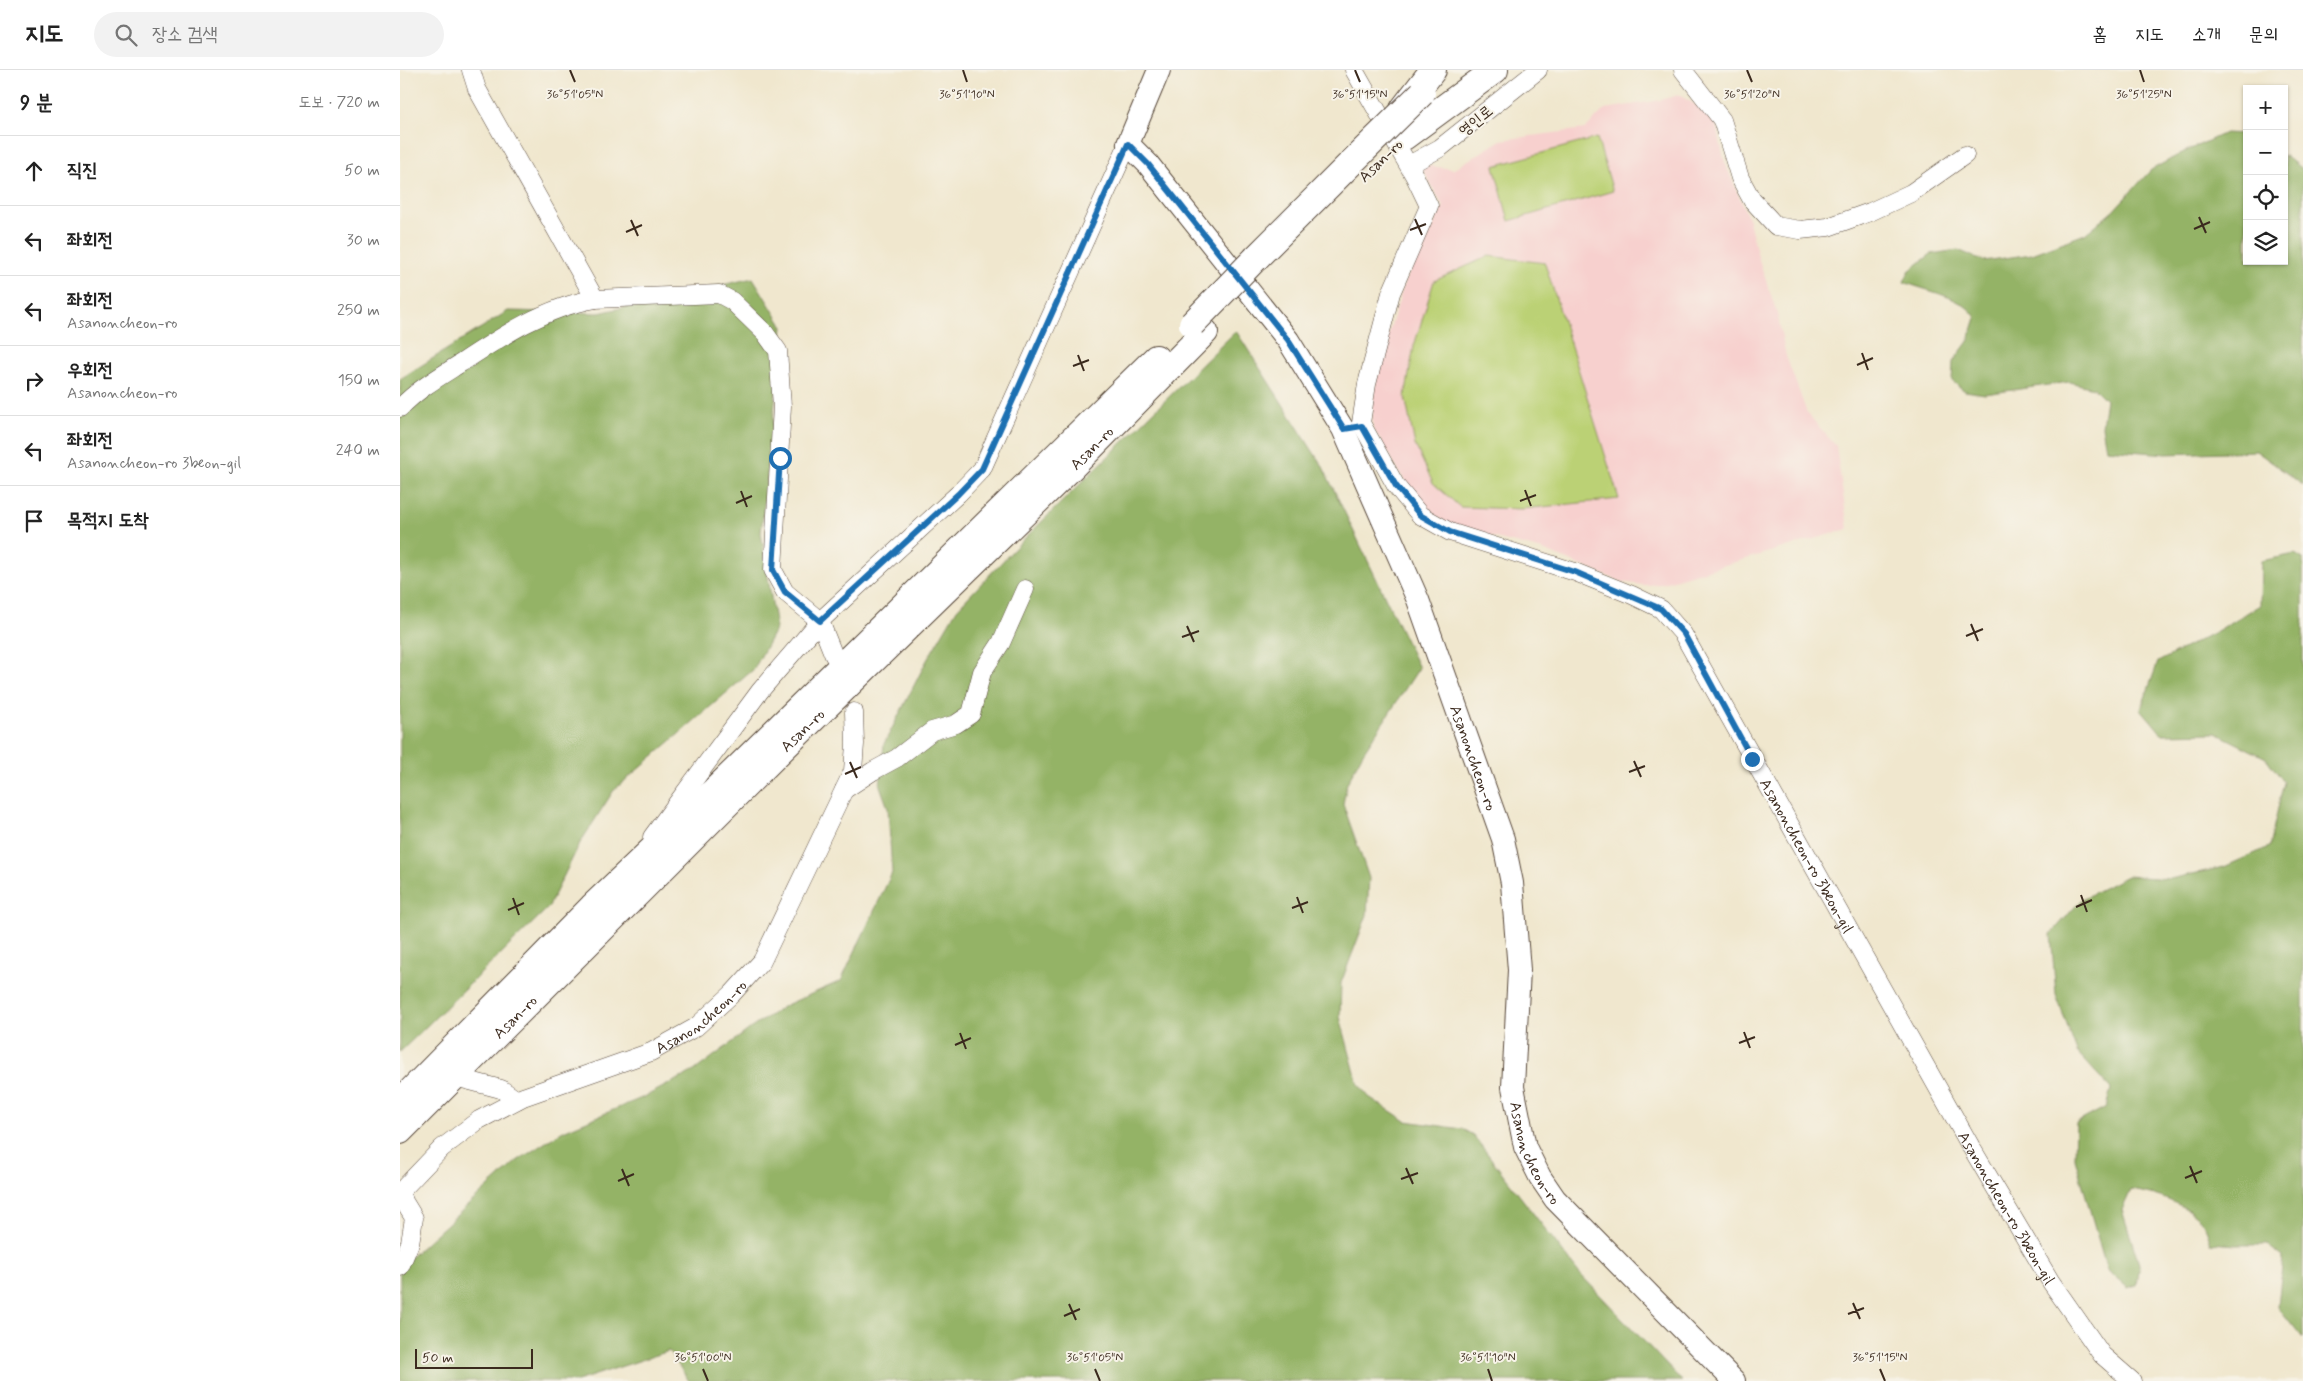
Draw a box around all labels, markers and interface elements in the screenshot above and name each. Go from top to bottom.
search box [94,12,444,57]
text: 지도 [25,19,64,50]
icon: search [112,21,140,49]
text: 장소 검색 [152,22,218,47]
text: 홈 [2093,23,2107,47]
text: 지도 [2135,23,2164,47]
text: 소개 [2192,23,2221,47]
text: 문의 [2249,23,2278,47]
map controls [2243,85,2288,265]
button: + [2243,85,2288,130]
text: 36°51'05"N [547,87,603,103]
text: 36°51'10"N [939,87,995,103]
text: 36°51'15"N [1332,87,1388,103]
text: 36°51'20"N [1724,87,1780,103]
text: 36°51'25"N [2116,87,2172,103]
text: 9 분 [20,89,53,117]
text: 도보 · 720 m [298,92,380,113]
street label: 영인로 [1454,101,1498,141]
button: − [2243,130,2288,175]
street label: Asan-ro [1354,135,1408,187]
icon: ahead [20,157,48,185]
text: 직진 [67,158,98,183]
text: 50 m [344,160,380,181]
button: locate [2243,175,2288,220]
button: layers [2243,220,2288,265]
icon: left [20,227,48,255]
text: 좌회전 [67,228,113,253]
text: 30 m [347,230,380,251]
text: 좌회전 [67,288,113,313]
icon: left [20,297,48,325]
text: 250 m [337,300,380,321]
text: Asanoncheon-ro [67,313,178,334]
text: 우회전 [67,358,113,383]
icon: right [20,367,48,395]
text: 150 m [338,370,380,391]
text: Asanoncheon-ro [67,383,178,404]
street label: Asan-ro [1066,422,1119,475]
text: 좌회전 [67,428,113,453]
icon: left [20,437,48,465]
text: 240 m [336,440,380,461]
route start [769,447,792,470]
text: Asanoncheon-ro 3beon-gil [67,453,241,474]
icon: arrive [20,507,48,535]
text: 목적지 도착 [67,508,149,533]
street label: Asanoncheon-ro [1444,702,1501,814]
street label: Asan-ro [776,704,830,757]
route end [1741,748,1764,771]
street label: Asanoncheon-ro 3beon-gil [1754,775,1858,937]
street label: Asanoncheon-ro [652,976,752,1060]
street label: Asan-ro [489,991,542,1044]
street label: Asanoncheon-ro [1504,1100,1565,1209]
street label: Asanoncheon-ro 3beon-gil [1952,1128,2059,1289]
scale bar [415,1346,532,1369]
text: 50 m [422,1349,453,1367]
text: 36°51'00"N [675,1350,731,1366]
text: 36°51'05"N [1067,1350,1123,1366]
text: 36°51'10"N [1460,1350,1516,1366]
text: 36°51'15"N [1852,1350,1908,1366]

